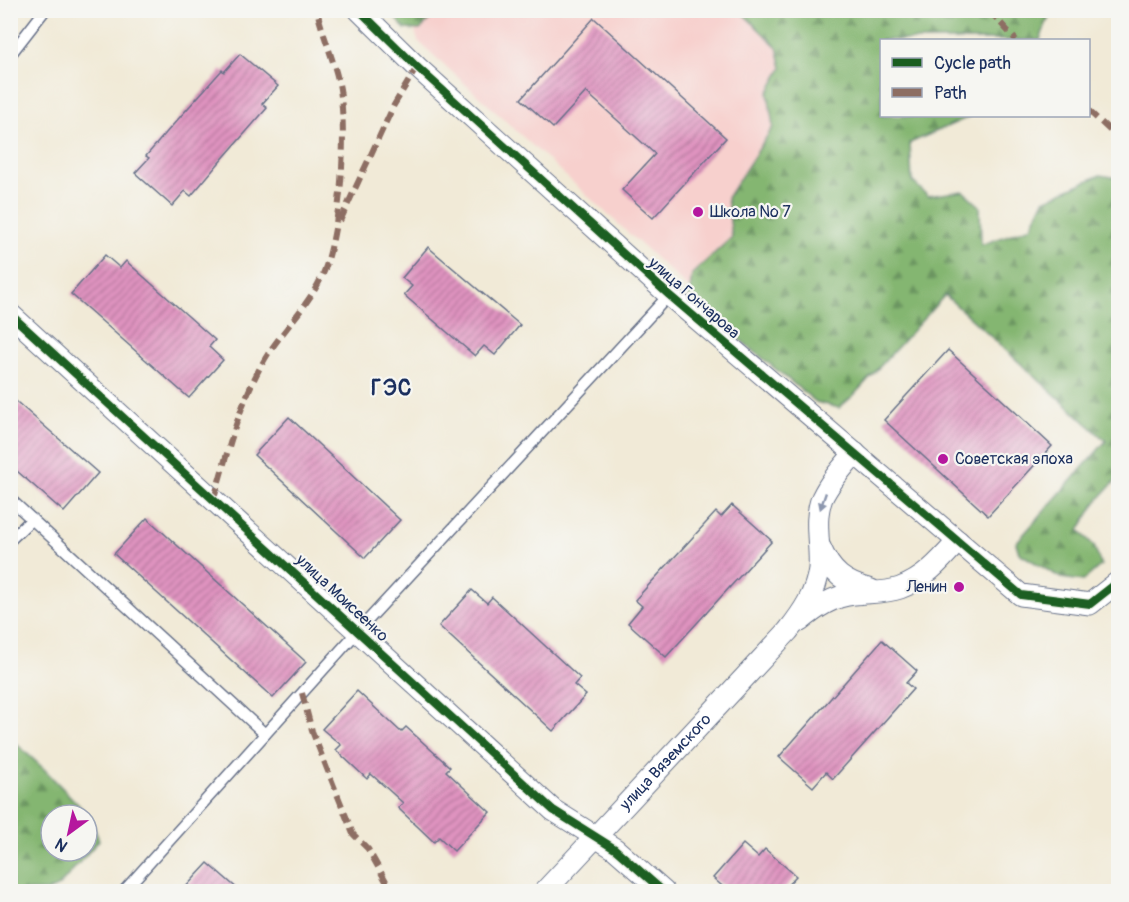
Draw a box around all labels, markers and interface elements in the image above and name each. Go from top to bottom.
legend [880,39,1090,117]
text: Cycle path [934,52,1011,75]
text: Path [934,82,967,105]
place label: Школа № 7 [710,202,791,222]
marker: Школа № 7 [691,205,705,219]
street label: улица Гончарова [643,252,744,343]
district label: ГЭС [371,374,413,402]
place label: Советская эпоха [955,449,1073,469]
marker: Советская эпоха [936,452,950,466]
one-way arrow [818,492,828,510]
street label: улица Моисеенко [291,549,393,646]
place label: Ленин [905,577,947,597]
marker: Ленин [952,580,966,594]
street label: улица Вяземского [615,709,716,815]
north arrow [39,803,99,863]
text: N [51,833,71,856]

